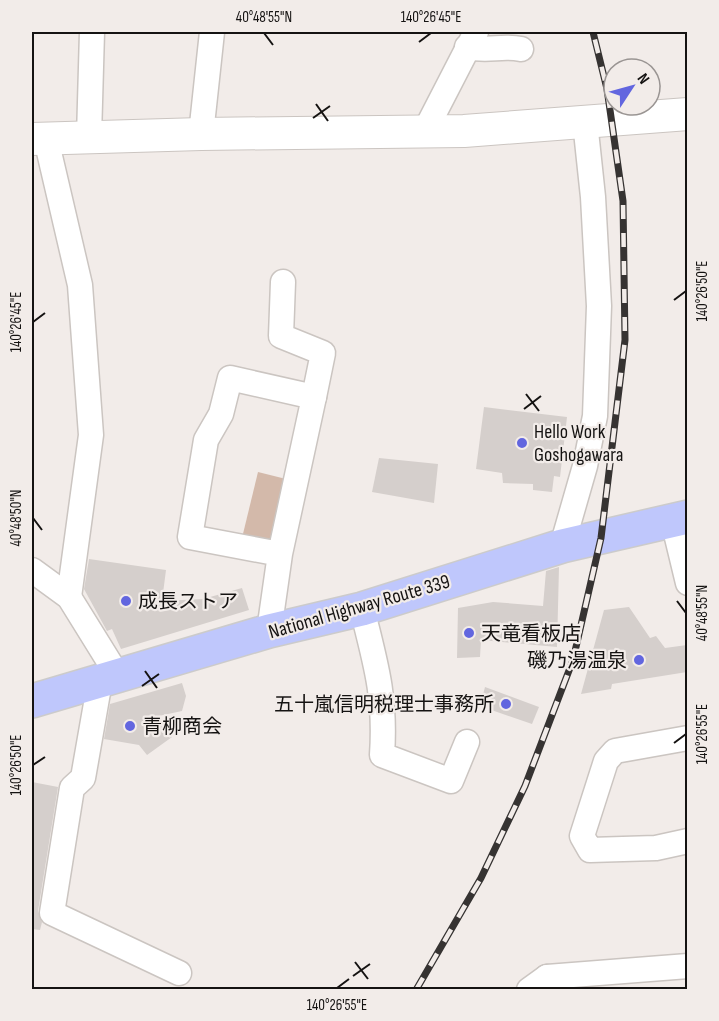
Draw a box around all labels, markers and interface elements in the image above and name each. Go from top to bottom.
text: 40°48'55"N [236,8,292,27]
text: 140°26'45"E [401,8,461,27]
north arrow [602,57,662,117]
text: N [633,70,653,88]
text: 140°26'50"E [693,260,712,322]
text: 140°26'45"E [7,292,26,352]
place label: Hello Work Goshogawara [534,420,623,467]
marker: Hello Work Goshogawara [515,436,529,450]
text: 40°48'50"N [7,490,26,546]
street label: National Highway Route 339 [266,570,453,644]
text: 40°48'55"N [693,585,712,641]
place label: 成長ストア [138,590,238,614]
marker: 成長ストア [119,594,133,608]
place label: 天竜看板店 [481,622,581,646]
marker: 天竜看板店 [462,626,476,640]
place label: 磯乃湯温泉 [527,649,627,673]
marker: 磯乃湯温泉 [632,653,646,667]
place label: 五十嵐信明税理士事務所 [274,693,494,717]
marker: 五十嵐信明税理士事務所 [499,697,513,711]
text: 140°26'55"E [693,704,712,764]
place label: 青柳商会 [142,715,222,739]
marker: 青柳商会 [123,719,137,733]
text: 140°26'50"E [7,734,26,796]
text: 140°26'55"E [307,996,367,1015]

